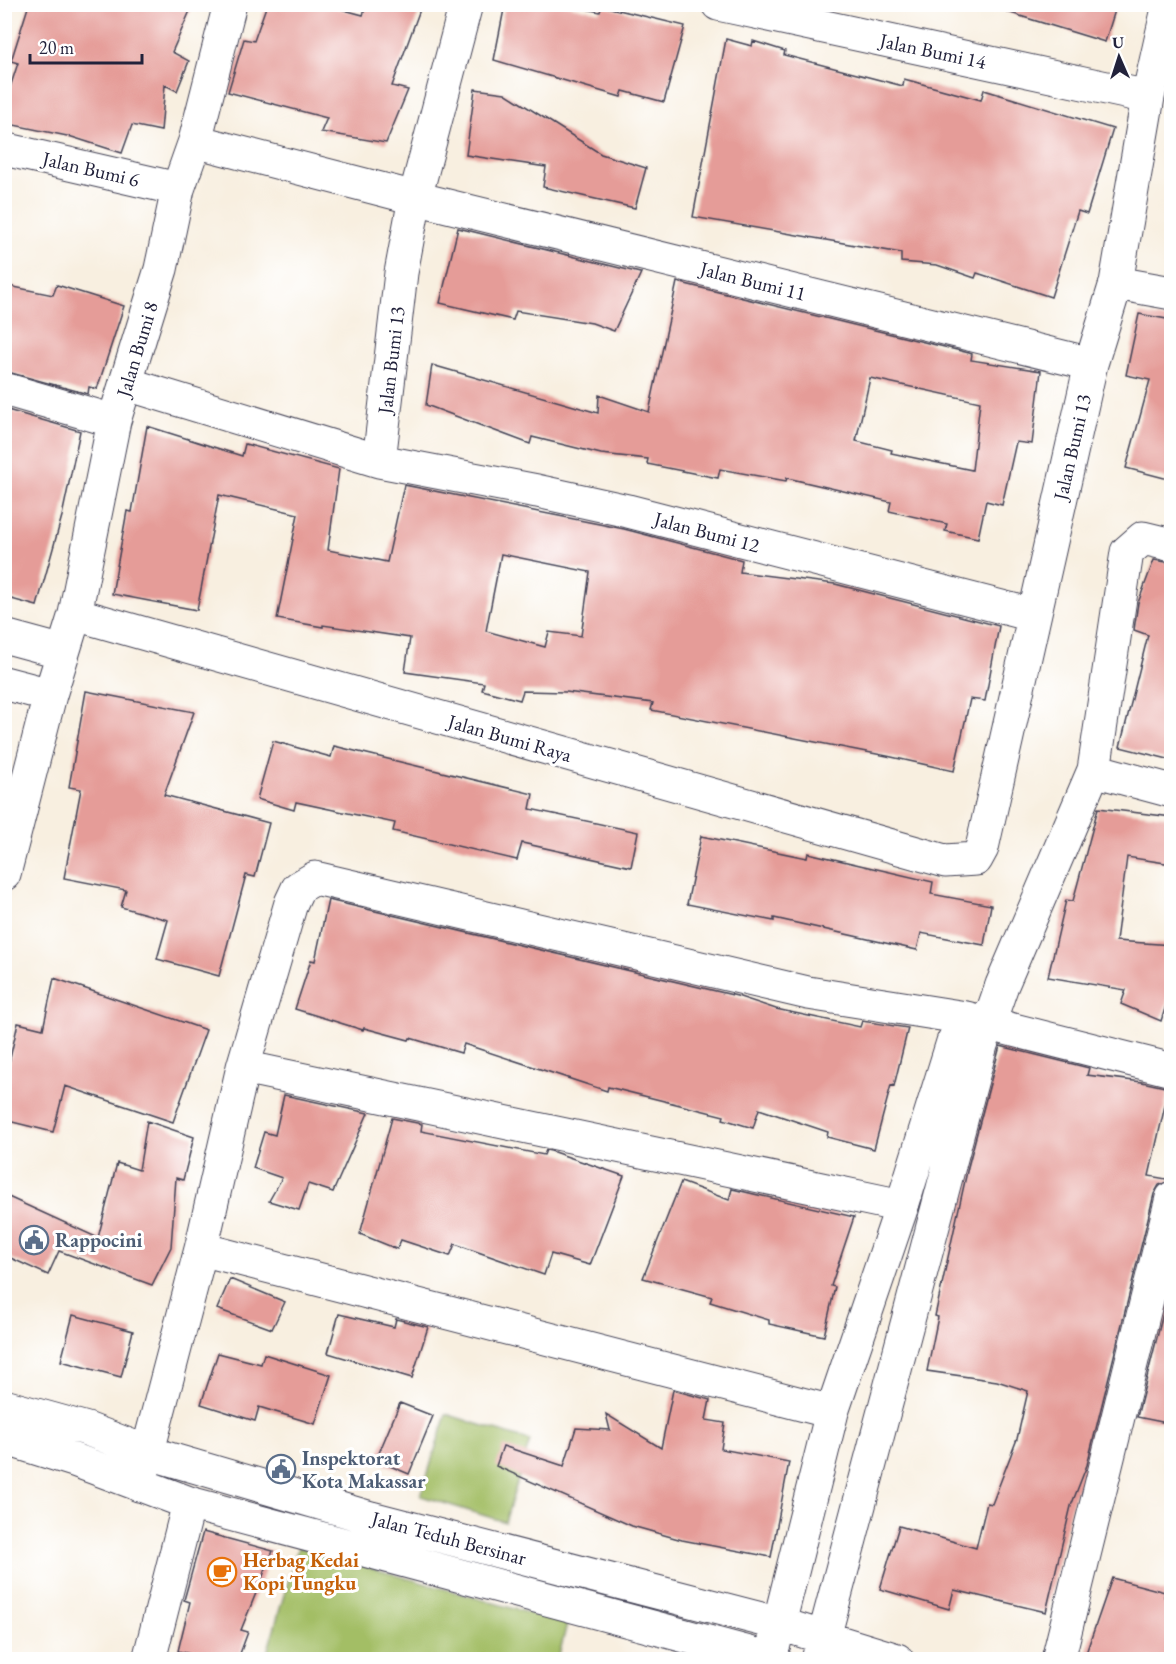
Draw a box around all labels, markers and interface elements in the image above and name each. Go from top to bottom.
scale bar [30,27,142,65]
street label: Jalan Bumi 14 [875,27,989,75]
north arrow [1089,27,1149,87]
text: U [1112,32,1125,53]
text: 20 m [39,36,74,59]
street label: Jalan Bumi 6 [38,145,142,193]
street label: Jalan Bumi 11 [695,255,809,307]
street label: Jalan Bumi 8 [110,298,164,402]
street label: Jalan Bumi 13 [371,305,410,417]
street label: Jalan Bumi 13 [1047,391,1097,505]
street label: Jalan Bumi 12 [650,505,763,559]
street label: Jalan Bumi Raya [443,707,575,768]
public building icon: Rappocini [18,1224,50,1256]
place label: Rappocini [55,1227,142,1253]
place label: Inspektorat Kota Makassar [302,1445,426,1494]
public building icon: Inspektorat Kota Makassar [265,1453,297,1485]
street label: Jalan Teduh Bersinar [367,1504,529,1571]
place label: Herbag Kedai Kopi Tungku [243,1547,359,1596]
cafe icon: Herbag Kedai Kopi Tungku [206,1556,238,1588]

